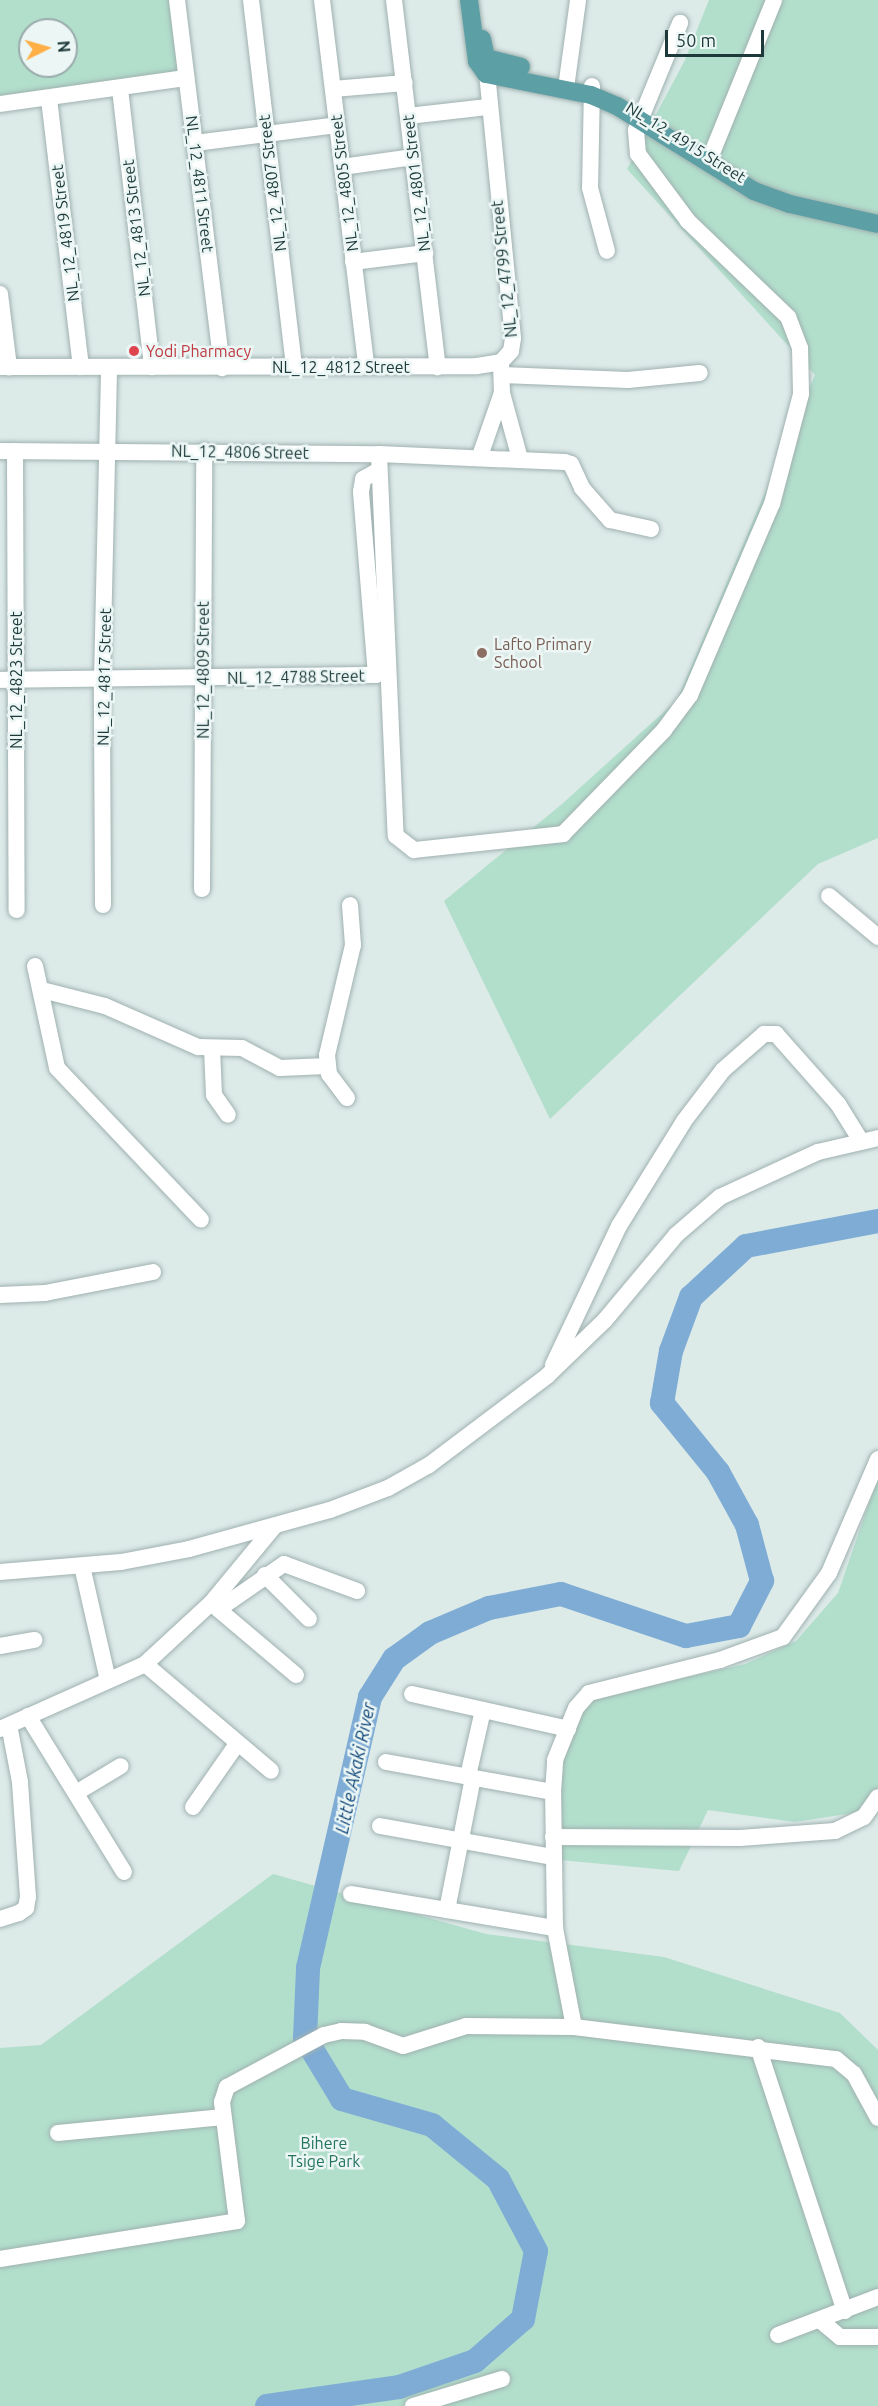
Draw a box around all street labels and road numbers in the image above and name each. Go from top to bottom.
street label: NL_12_4915 Street [622,97,750,187]
street label: NL_12_4807 Street [254,113,290,253]
street label: NL_12_4805 Street [326,113,362,253]
street label: NL_12_4801 Street [398,113,434,253]
street label: NL_12_4811 Street [182,114,218,254]
street label: NL_12_4813 Street [118,158,154,298]
street label: NL_12_4819 Street [47,163,83,303]
street label: NL_12_4799 Street [487,199,521,339]
street label: NL_12_4812 Street [272,357,410,377]
street label: NL_12_4806 Street [171,441,309,463]
street label: NL_12_4809 Street [193,601,213,739]
street label: NL_12_4817 Street [93,608,115,746]
street label: NL_12_4823 Street [6,611,26,749]
street label: NL_12_4788 Street [227,666,365,688]

